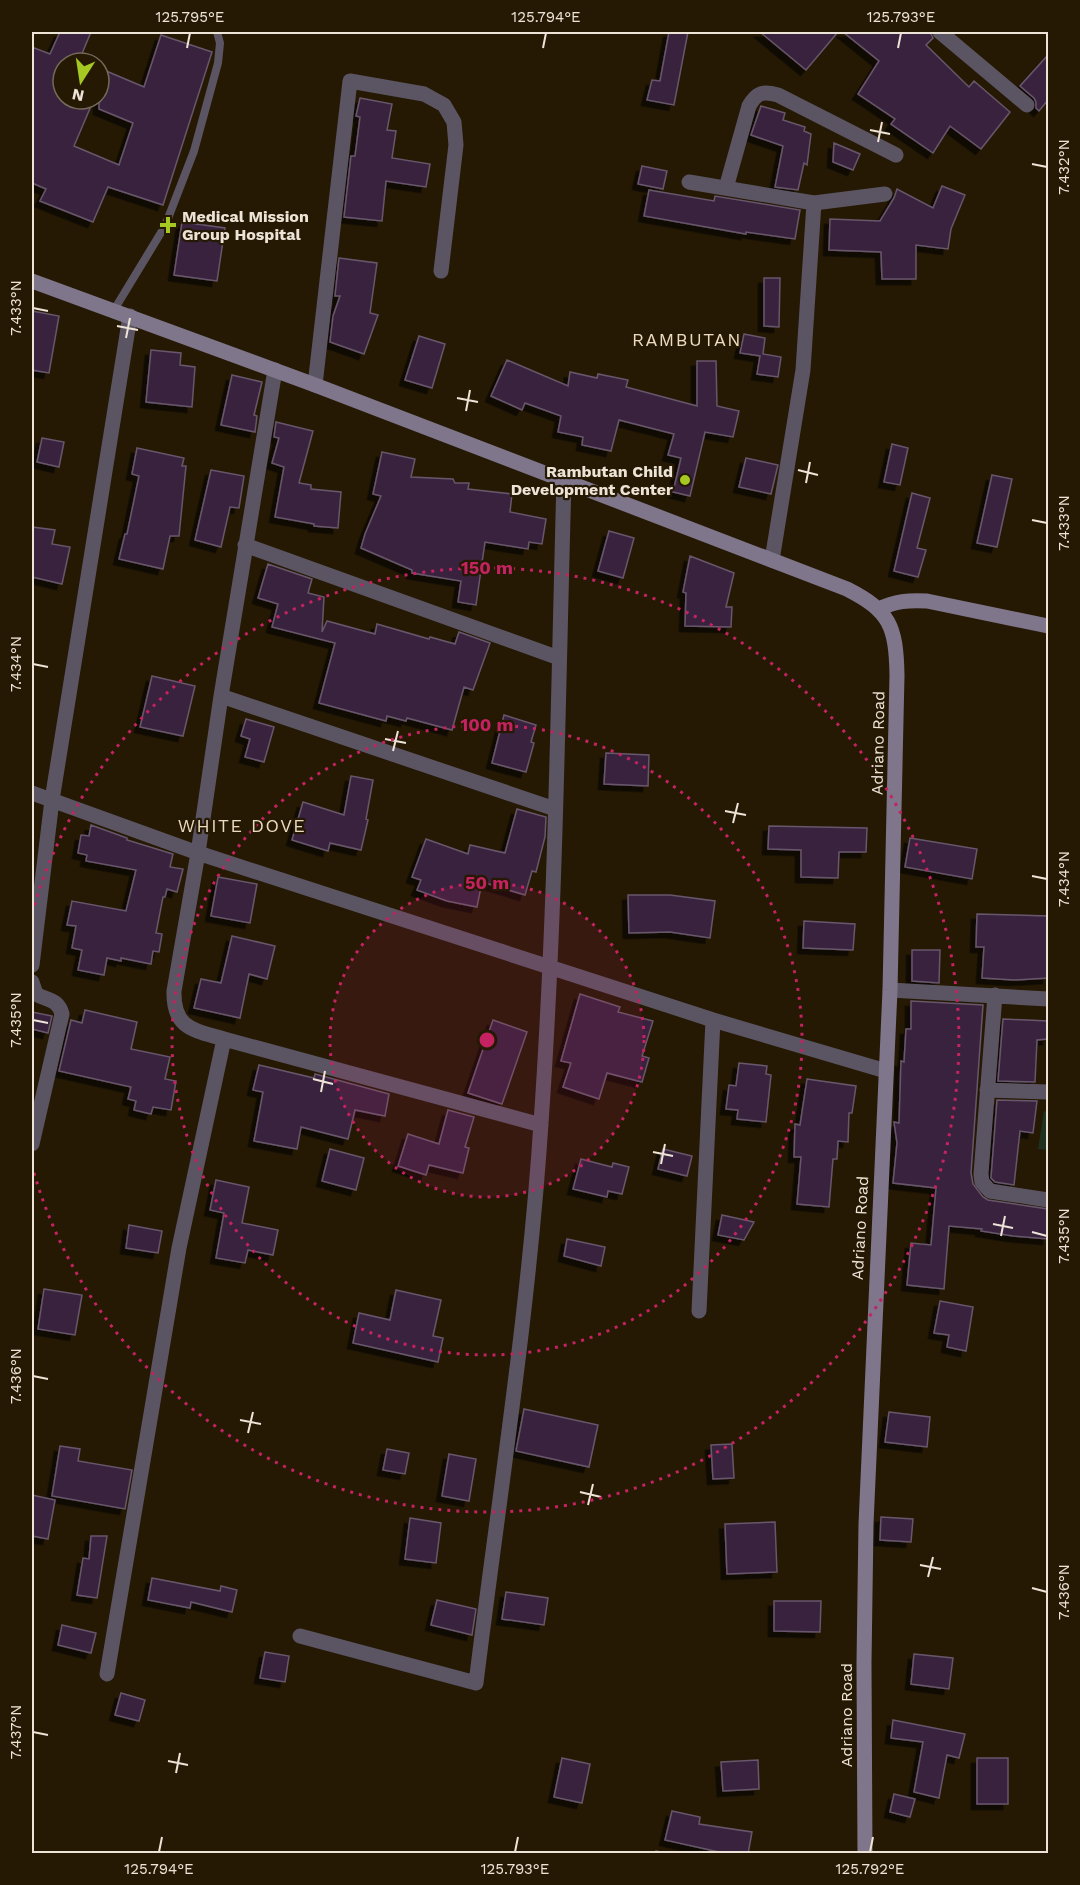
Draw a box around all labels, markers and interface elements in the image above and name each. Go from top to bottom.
text: 125.795°E [156,8,224,26]
text: 125.794°E [511,8,581,26]
text: 125.793°E [867,8,935,26]
north arrow [51,51,111,111]
text: N [70,85,86,106]
text: 7.432°N [1055,139,1073,195]
place label: Medical Mission Group Hospital [182,207,309,244]
marker: Medical Mission Group Hospital [159,216,177,234]
text: 7.433°N [7,280,25,336]
district label: RAMBUTAN [632,329,742,350]
place label: Rambutan Child Development Center [511,462,673,499]
marker: Rambutan Child Development Center [678,473,692,487]
text: 7.433°N [1055,495,1073,551]
text: 150 m [461,557,513,578]
text: 7.434°N [7,636,25,692]
street label: Adriano Road [868,691,888,795]
text: 100 m [460,714,514,735]
district label: WHITE DOVE [178,815,306,836]
text: 7.434°N [1055,851,1073,907]
text: 50 m [465,872,509,893]
text: 7.435°N [7,992,25,1048]
centre of rings [477,1030,497,1050]
street label: Adriano Road [848,1175,872,1281]
text: 7.435°N [1055,1208,1073,1264]
text: 7.436°N [7,1348,25,1404]
text: 7.436°N [1055,1564,1073,1620]
street label: Adriano Road [837,1663,856,1767]
text: 7.437°N [7,1705,25,1759]
text: 125.794°E [124,1860,194,1878]
text: 125.793°E [481,1860,549,1878]
text: 125.792°E [836,1860,904,1878]

